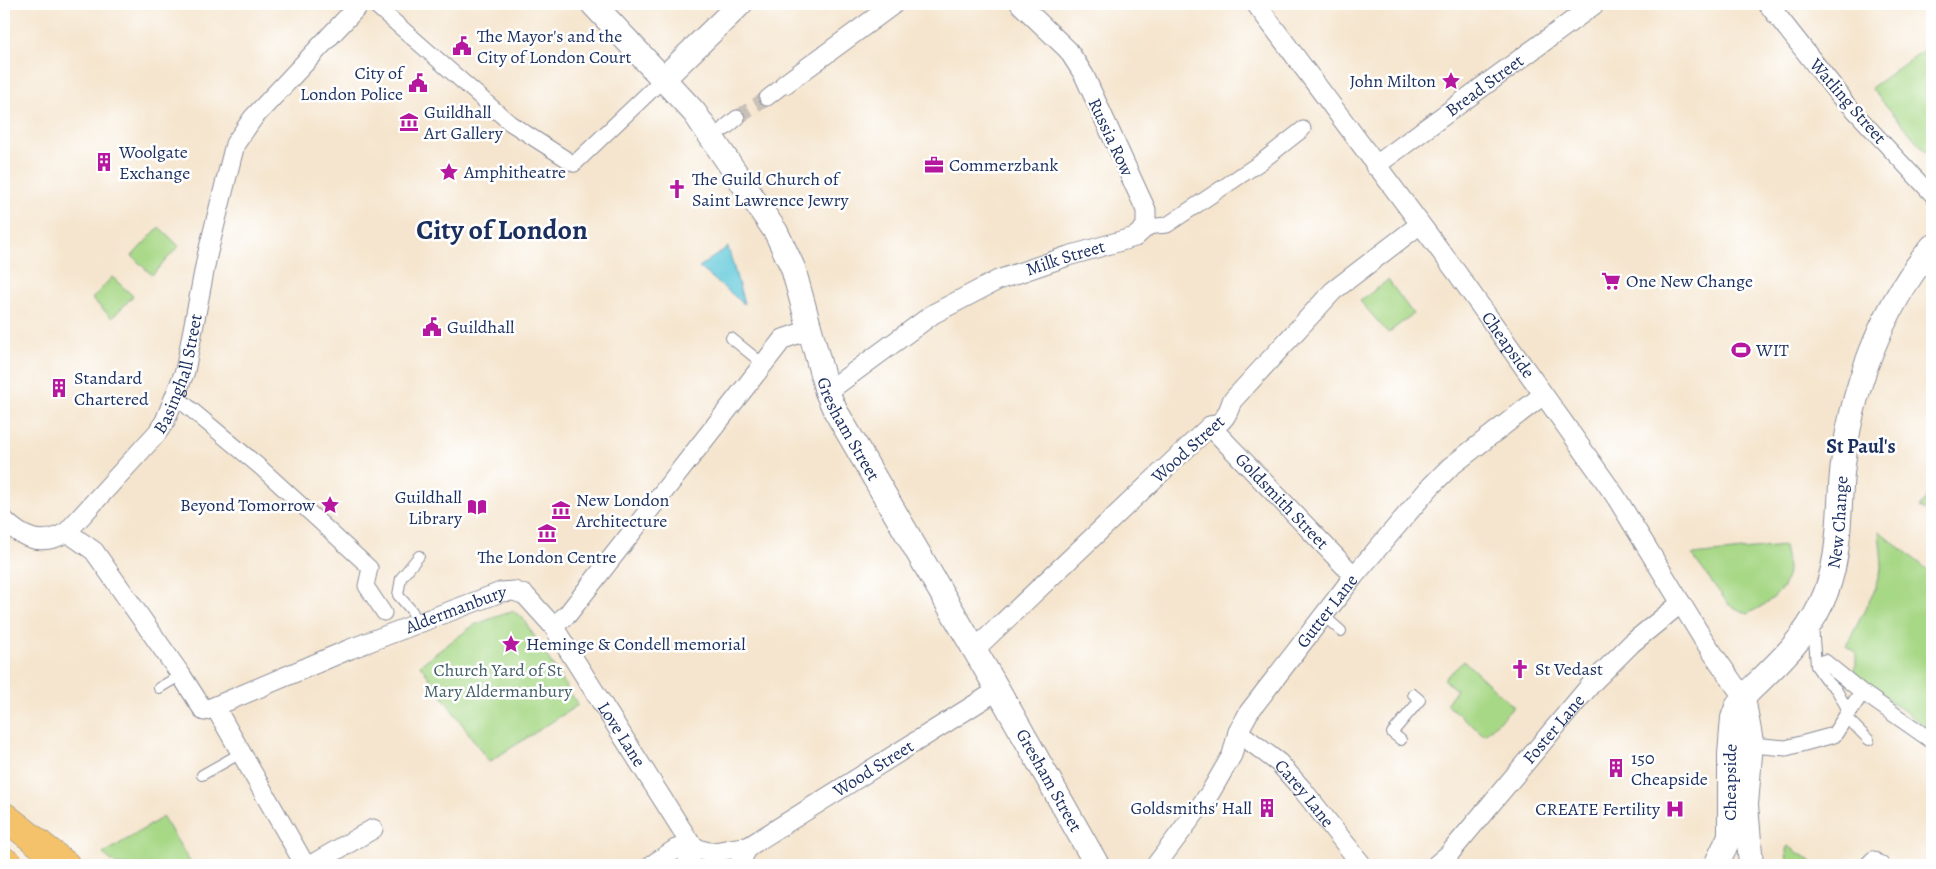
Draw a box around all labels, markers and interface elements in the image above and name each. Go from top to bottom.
place label: The Mayor's and the City of London Court [477,24,631,69]
public building icon: The Mayor's and the City of London Court [451,35,473,57]
street label: Bread Street [1441,49,1528,122]
street label: Watling Street [1804,52,1892,149]
place label: City of London Police [300,61,406,106]
place label: John Milton [1350,69,1436,93]
place icon: John Milton [1440,70,1462,92]
public building icon: City of London Police [407,72,429,94]
street label: Russia Row [1082,94,1140,180]
place label: Guildhall Art Gallery [423,100,504,145]
museum icon: Guildhall Art Gallery [398,111,420,133]
place label: Woolgate Exchange [118,140,190,185]
building icon: Woolgate Exchange [93,151,115,173]
place label: Commerzbank [949,153,1058,177]
office icon: Commerzbank [923,154,945,176]
place label: Amphitheatre [463,160,566,184]
place icon: Amphitheatre [438,161,460,183]
place label: The Guild Church of Saint Lawrence Jewry [692,167,850,212]
church icon: The Guild Church of Saint Lawrence Jewry [666,178,688,200]
district label: City of London [416,211,588,249]
street label: Milk Street [1023,234,1108,282]
place label: One New Change [1626,269,1753,293]
supermarket icon: One New Change [1600,270,1622,292]
street label: Cheapside [1476,307,1540,383]
street label: Basinghall Street [148,312,208,439]
place label: Guildhall [447,315,515,339]
public building icon: Guildhall [421,316,443,338]
place label: WIT [1755,338,1789,362]
sports icon: WIT [1730,339,1752,361]
place label: Standard Chartered [74,366,149,411]
street label: Gresham Street [811,374,886,485]
building icon: Standard Chartered [48,377,70,399]
street label: Wood Street [1145,410,1230,489]
district label: St Paul's [1826,433,1896,460]
street label: Goldsmith Street [1230,447,1334,555]
street label: New Change [1821,475,1854,571]
place label: Guildhall Library [395,485,463,530]
place label: New London Architecture [575,488,669,533]
place label: Beyond Tomorrow [180,493,315,517]
place icon: Beyond Tomorrow [319,494,341,516]
library icon: Guildhall Library [466,496,488,518]
museum icon: New London Architecture [550,499,572,521]
museum icon: The London Centre [536,522,558,544]
place label: The London Centre [477,545,617,569]
street label: Gutter Lane [1291,569,1363,653]
street label: Aldermanbury [401,580,508,639]
place label: Heminge & Condell memorial [526,632,746,656]
place icon: Heminge & Condell memorial [500,633,522,655]
place label: St Vedast [1535,657,1603,681]
park label: Church Yard of St Mary Aldermanbury [424,658,573,703]
church icon: St Vedast [1509,658,1531,680]
street label: Foster Lane [1517,689,1590,769]
street label: Love Lane [592,697,651,771]
street label: Gresham Street [1010,724,1088,836]
street label: Wood Street [828,734,918,803]
street label: Cheapside [1718,743,1743,821]
place label: 150 Cheapside [1631,746,1708,791]
street label: Carey Lane [1269,754,1340,832]
building icon: 150 Cheapside [1605,757,1627,779]
place label: Goldsmiths' Hall [1131,796,1253,820]
building icon: Goldsmiths' Hall [1256,797,1278,819]
place label: CREATE Fertility [1535,797,1661,821]
hospital icon: CREATE Fertility [1664,798,1686,820]

